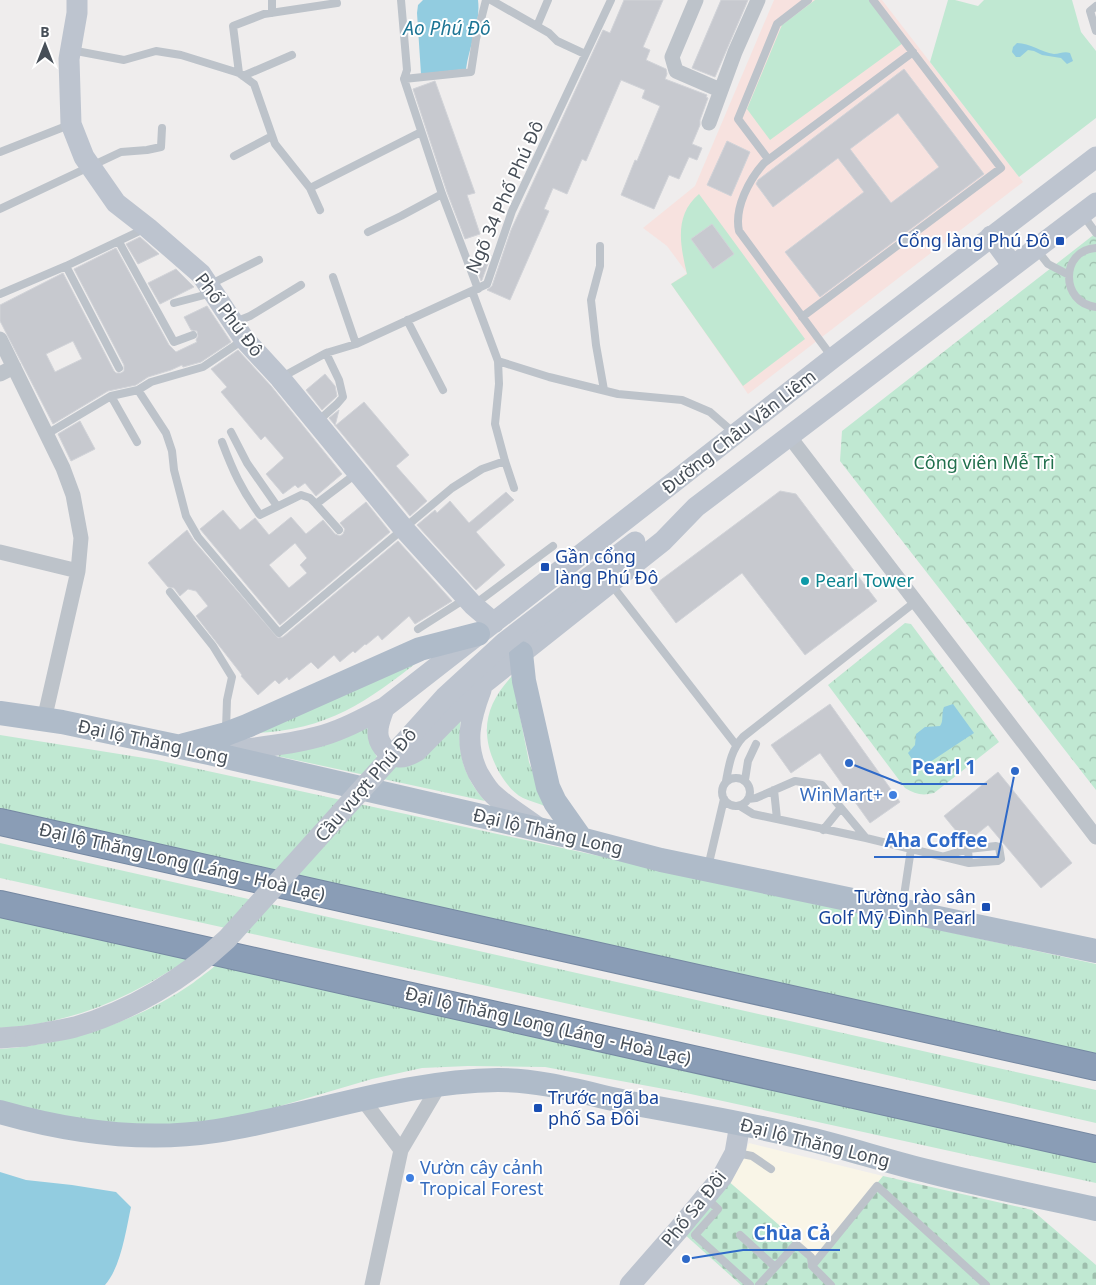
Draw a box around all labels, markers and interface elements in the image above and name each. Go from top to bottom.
water label: Ao Phú Đô [401,15,491,41]
north arrow [20,20,70,70]
text: B [40,22,50,41]
street label: Ngõ 34 Phố Phú Đô [460,116,549,277]
place label: Cổng làng Phú Đô [897,228,1050,252]
marker: Cổng làng Phú Đô [1054,235,1066,247]
street label: Phố Phú Đô [190,267,269,361]
street label: Đường Châu Văn Liêm [657,364,820,499]
park label: Công viên Mễ Trì [913,450,1055,474]
place label: Gần cổng làng Phú Đô [555,544,658,589]
marker: Gần cổng làng Phú Đô [539,561,551,573]
place label: Pearl Tower [815,568,914,592]
marker: Pearl Tower [799,575,811,587]
street label: Đại lộ Thăng Long [76,713,231,769]
street label: Cầu vượt Phú Đô [309,722,421,846]
callout: Pearl 1 [902,750,987,784]
text: Pearl 1 [912,754,976,780]
place label: WinMart+ [800,782,883,806]
marker: WinMart+ [887,789,899,801]
street label: Đại lộ Thăng Long [471,802,626,860]
street label: Đại lộ Thăng Long (Láng - Hoà Lạc) [37,816,328,906]
callout: Aha Coffee [874,823,998,857]
text: Aha Coffee [884,827,988,853]
place label: Tường rào sân Golf Mỹ Đình Pearl [818,884,976,929]
marker: Tường rào sân Golf Mỹ Đình Pearl [980,901,992,913]
street label: Đại lộ Thăng Long (Láng - Hoà Lạc) [403,980,694,1070]
place label: Trước ngã ba phố Sa Đôi [548,1085,659,1130]
marker: Trước ngã ba phố Sa Đôi [532,1102,544,1114]
street label: Đại lộ Thăng Long [738,1112,893,1172]
place label: Vườn cây cảnh Tropical Forest [420,1155,544,1200]
street label: Phố Sa Đôi [655,1165,731,1251]
marker: Vườn cây cảnh Tropical Forest [404,1172,416,1184]
callout: Chùa Cả [743,1216,840,1250]
text: Chùa Cả [754,1220,830,1246]

